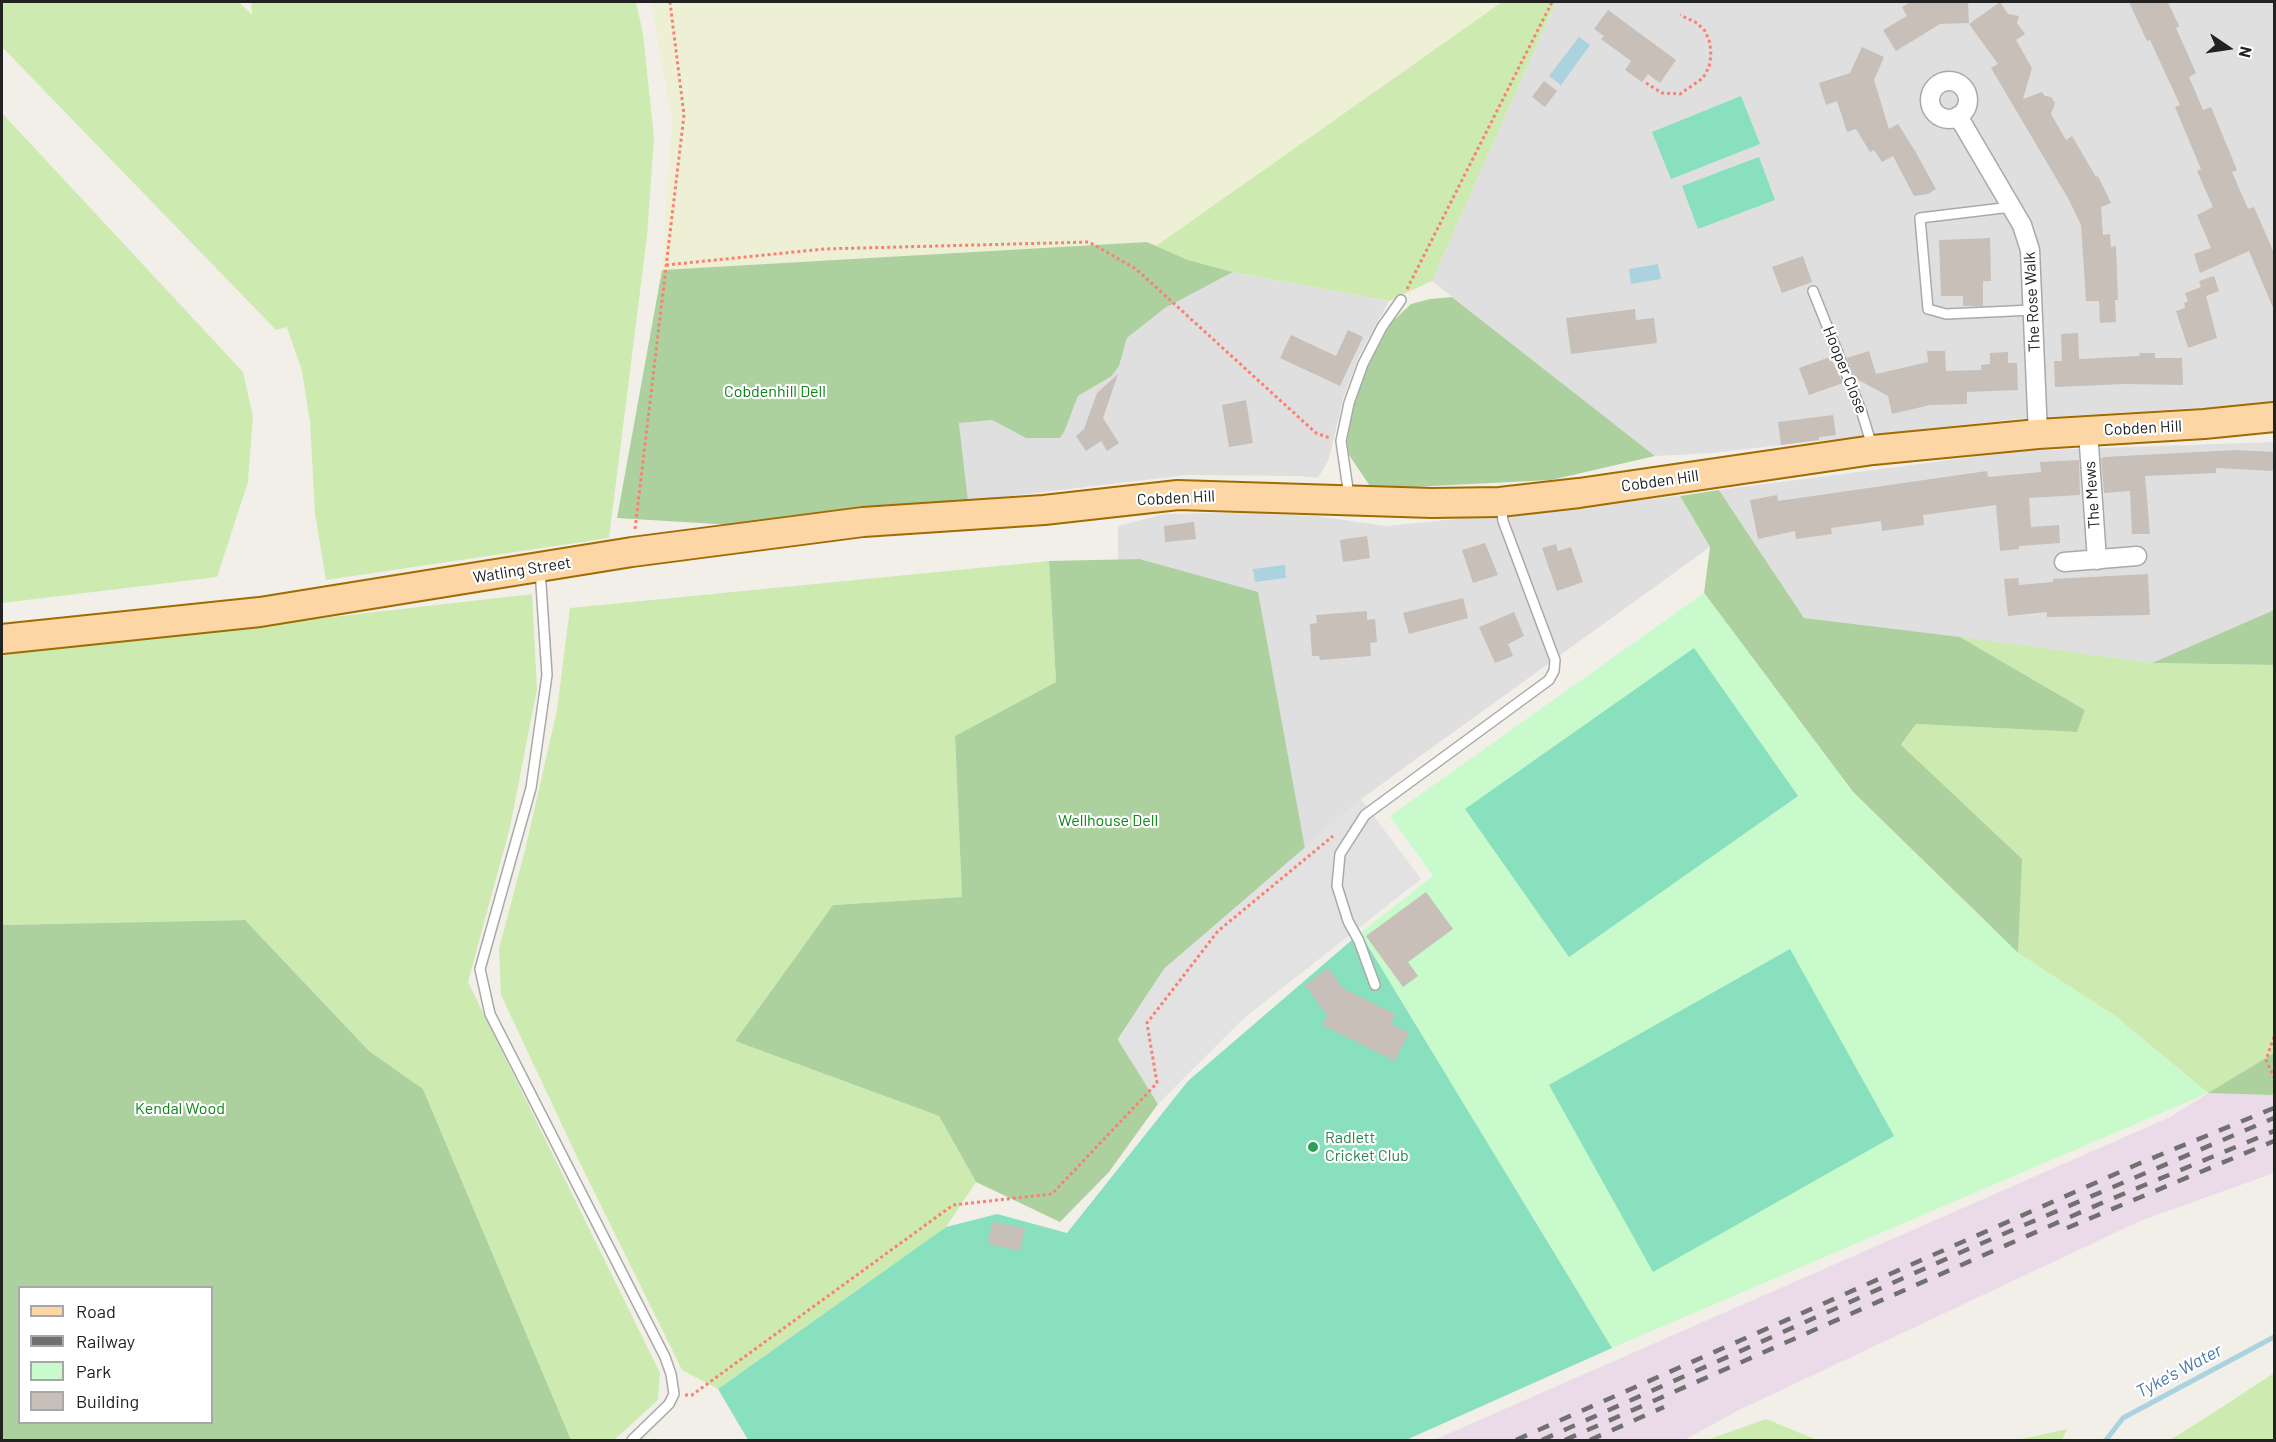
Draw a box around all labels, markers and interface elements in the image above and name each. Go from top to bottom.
north arrow [2198,18,2258,78]
text: N [2236,45,2256,59]
street label: The Rose Walk [2020,251,2044,353]
street label: Hooper Close [1819,324,1871,416]
park label: Cobdenhill Dell [724,382,826,402]
street label: Cobden Hill [2104,416,2182,440]
street label: The Mews [2080,460,2104,530]
street label: Cobden Hill [1620,466,1700,496]
street label: Cobden Hill [1137,486,1215,510]
street label: Watling Street [472,553,572,587]
park label: Wellhouse Dell [1058,811,1158,831]
park label: Kendal Wood [135,1099,225,1119]
place label: Radlett Cricket Club [1325,1128,1409,1166]
marker: Radlett Cricket Club [1306,1140,1320,1154]
legend [18,1286,213,1424]
text: Road [76,1300,116,1322]
text: Railway [76,1330,135,1352]
water label: Tyke's Water [2132,1339,2226,1403]
text: Park [76,1360,111,1382]
text: Building [76,1390,139,1412]

